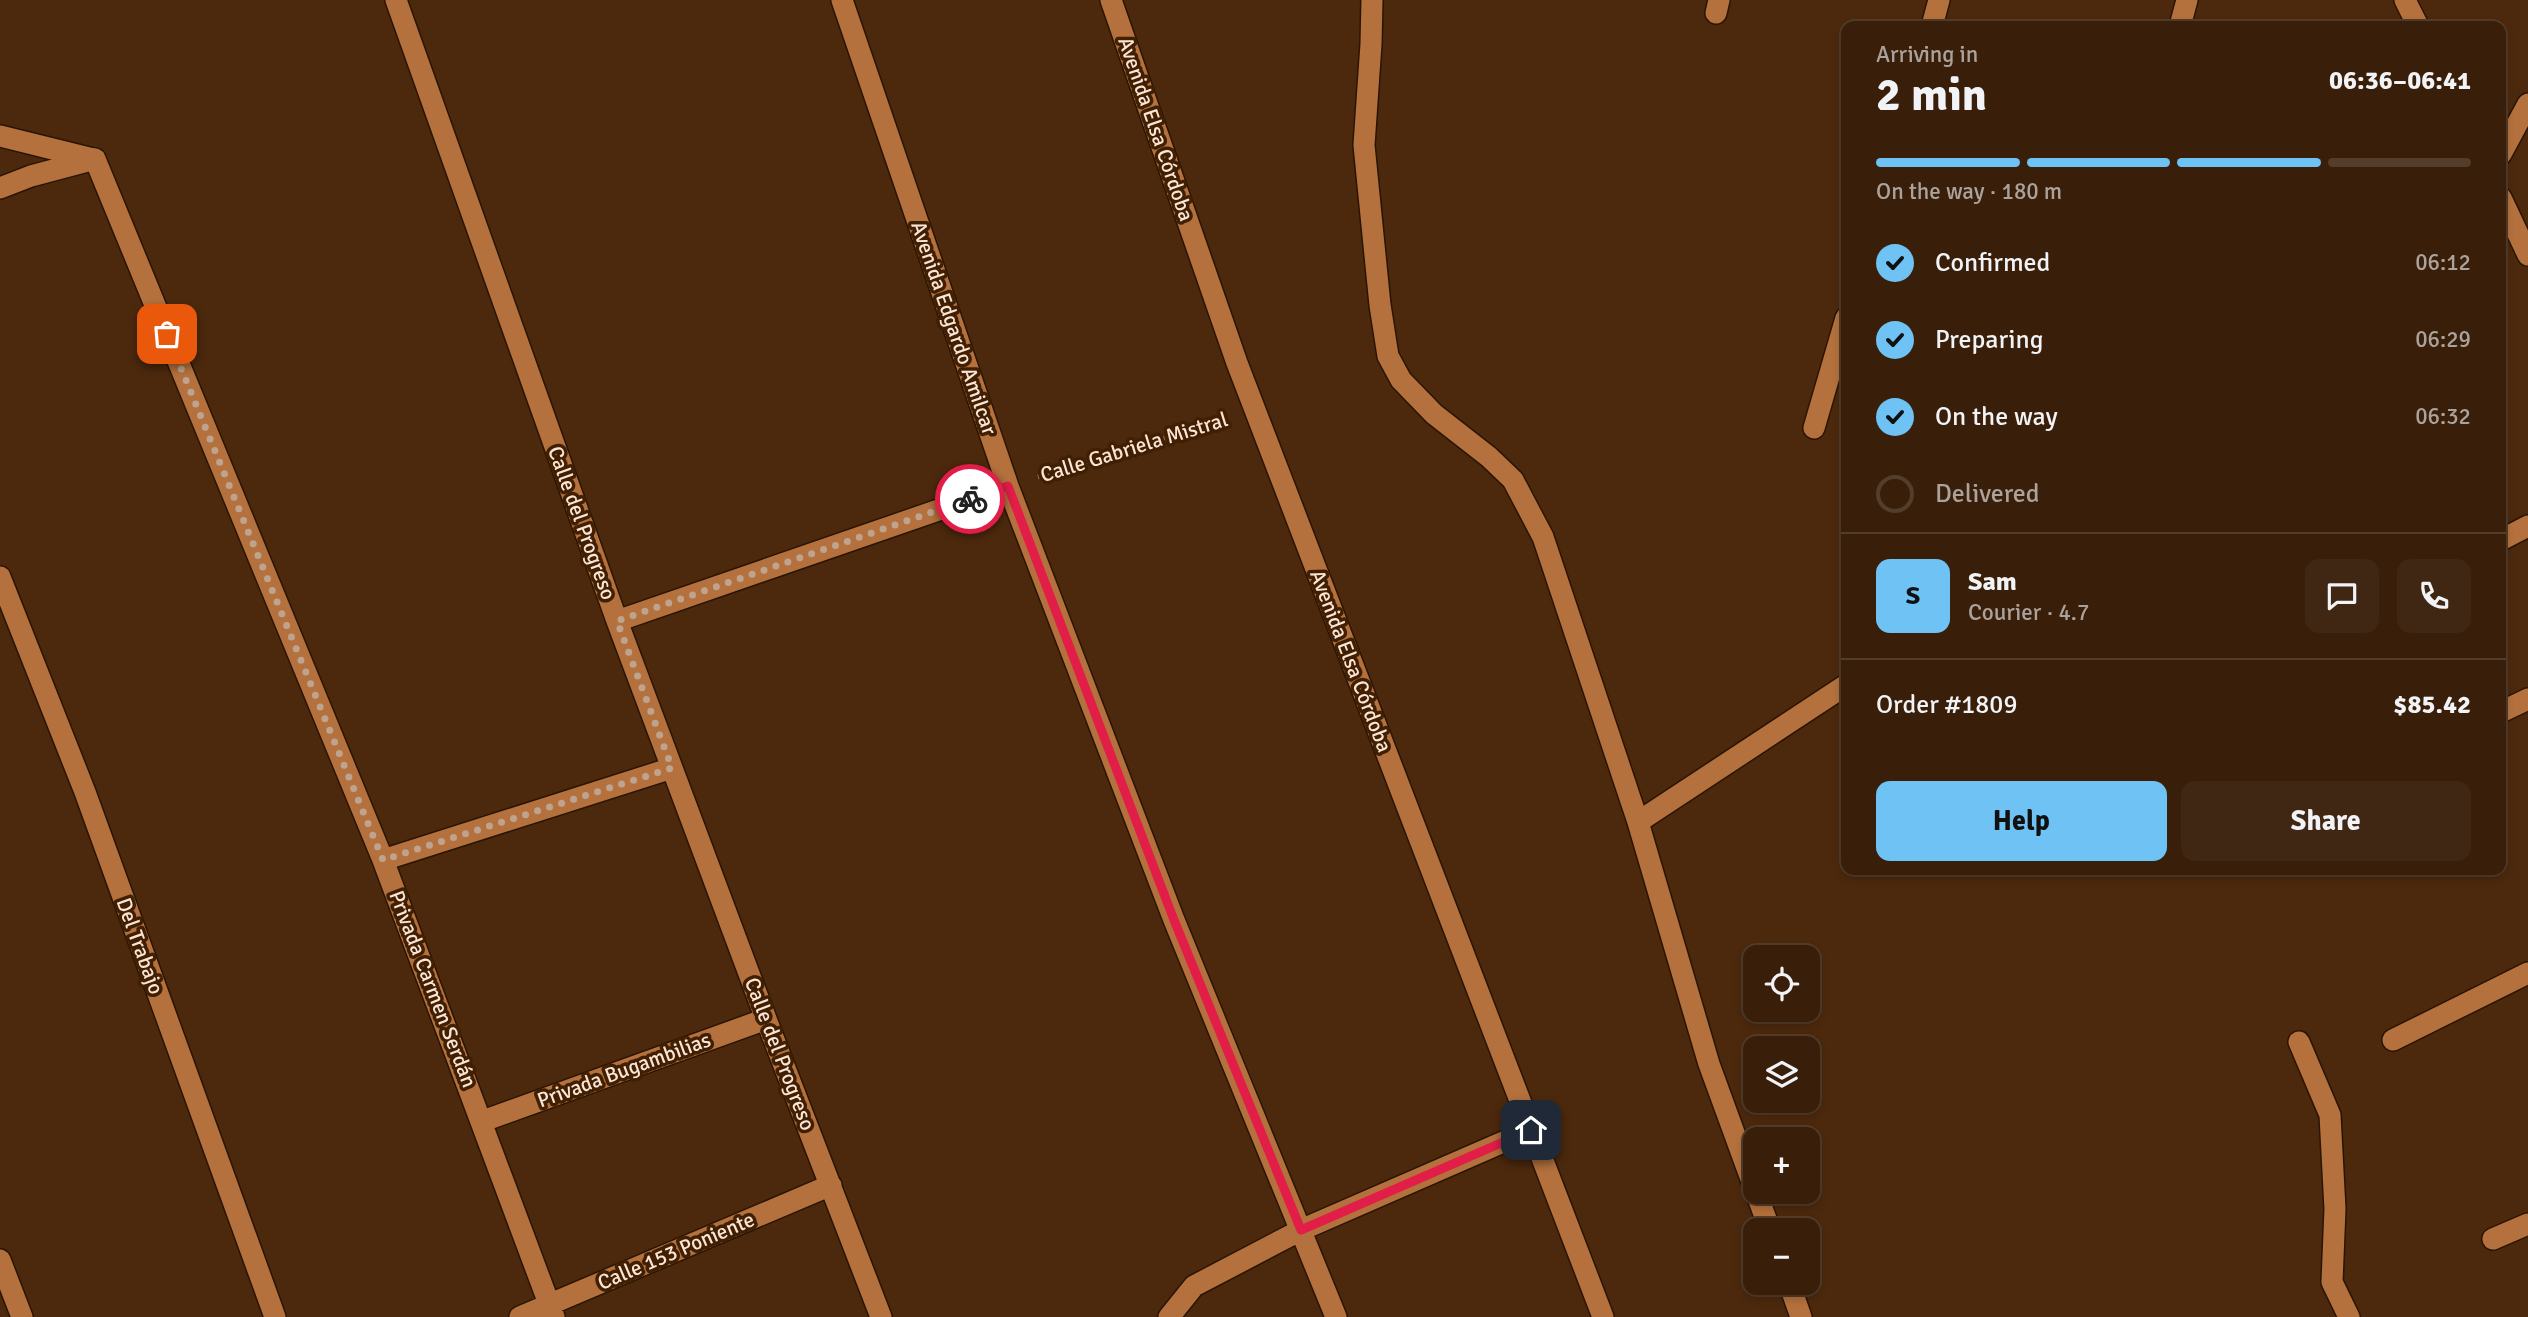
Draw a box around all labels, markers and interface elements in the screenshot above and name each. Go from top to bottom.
street label: Avenida Elsa Córdoba [1112,33,1200,225]
text: Arriving in [1876,40,1978,69]
text: 06:36–06:41 [2329,65,2471,97]
text: 2 min [1876,67,1987,123]
text: On the way · 180 m [1876,177,2062,206]
street label: Avenida Edgardo Amilcar [905,218,1003,438]
icon: check [1876,244,1914,282]
text: Confirmed [1935,247,2050,279]
text: 06:12 [2415,248,2471,277]
pin [137,304,197,364]
icon: bag [148,315,186,353]
icon: check [1876,321,1914,359]
text: Preparing [1935,324,2043,356]
text: 06:29 [2415,325,2471,354]
icon: check [1876,398,1914,436]
text: On the way [1935,401,2058,433]
text: 06:32 [2415,402,2471,431]
street label: Calle Gabriela Mistral [1037,406,1231,488]
street label: Calle del Progreso [542,443,622,603]
courier [935,464,1005,534]
text: Delivered [1935,478,2040,510]
icon: bike [951,480,989,518]
button: chat [2305,559,2379,633]
button: phone [2397,559,2471,633]
street label: Avenida Elsa Córdoba [1304,566,1398,756]
text: Sam [1968,566,2017,598]
text: S [1906,580,1920,612]
text: Courier · 4.7 [1968,598,2089,627]
text: Order #1809 [1876,689,2017,721]
text: $85.42 [2393,689,2471,721]
button: Help [1876,781,2167,861]
button: Share [2181,781,2471,861]
street label: Privada Carmen Serdán [383,887,483,1091]
street label: Del Trabajo [111,894,169,998]
map controls [1743,945,1820,1295]
button: locate [1743,945,1820,1022]
street label: Calle del Progreso [739,974,821,1134]
street label: Privada Bugambilias [534,1027,714,1113]
button: layers [1743,1036,1820,1113]
pin [1501,1100,1561,1160]
icon: home [1512,1111,1550,1149]
button: + [1743,1127,1820,1204]
street label: Calle 153 Poniente [594,1206,758,1296]
button: − [1743,1218,1820,1295]

